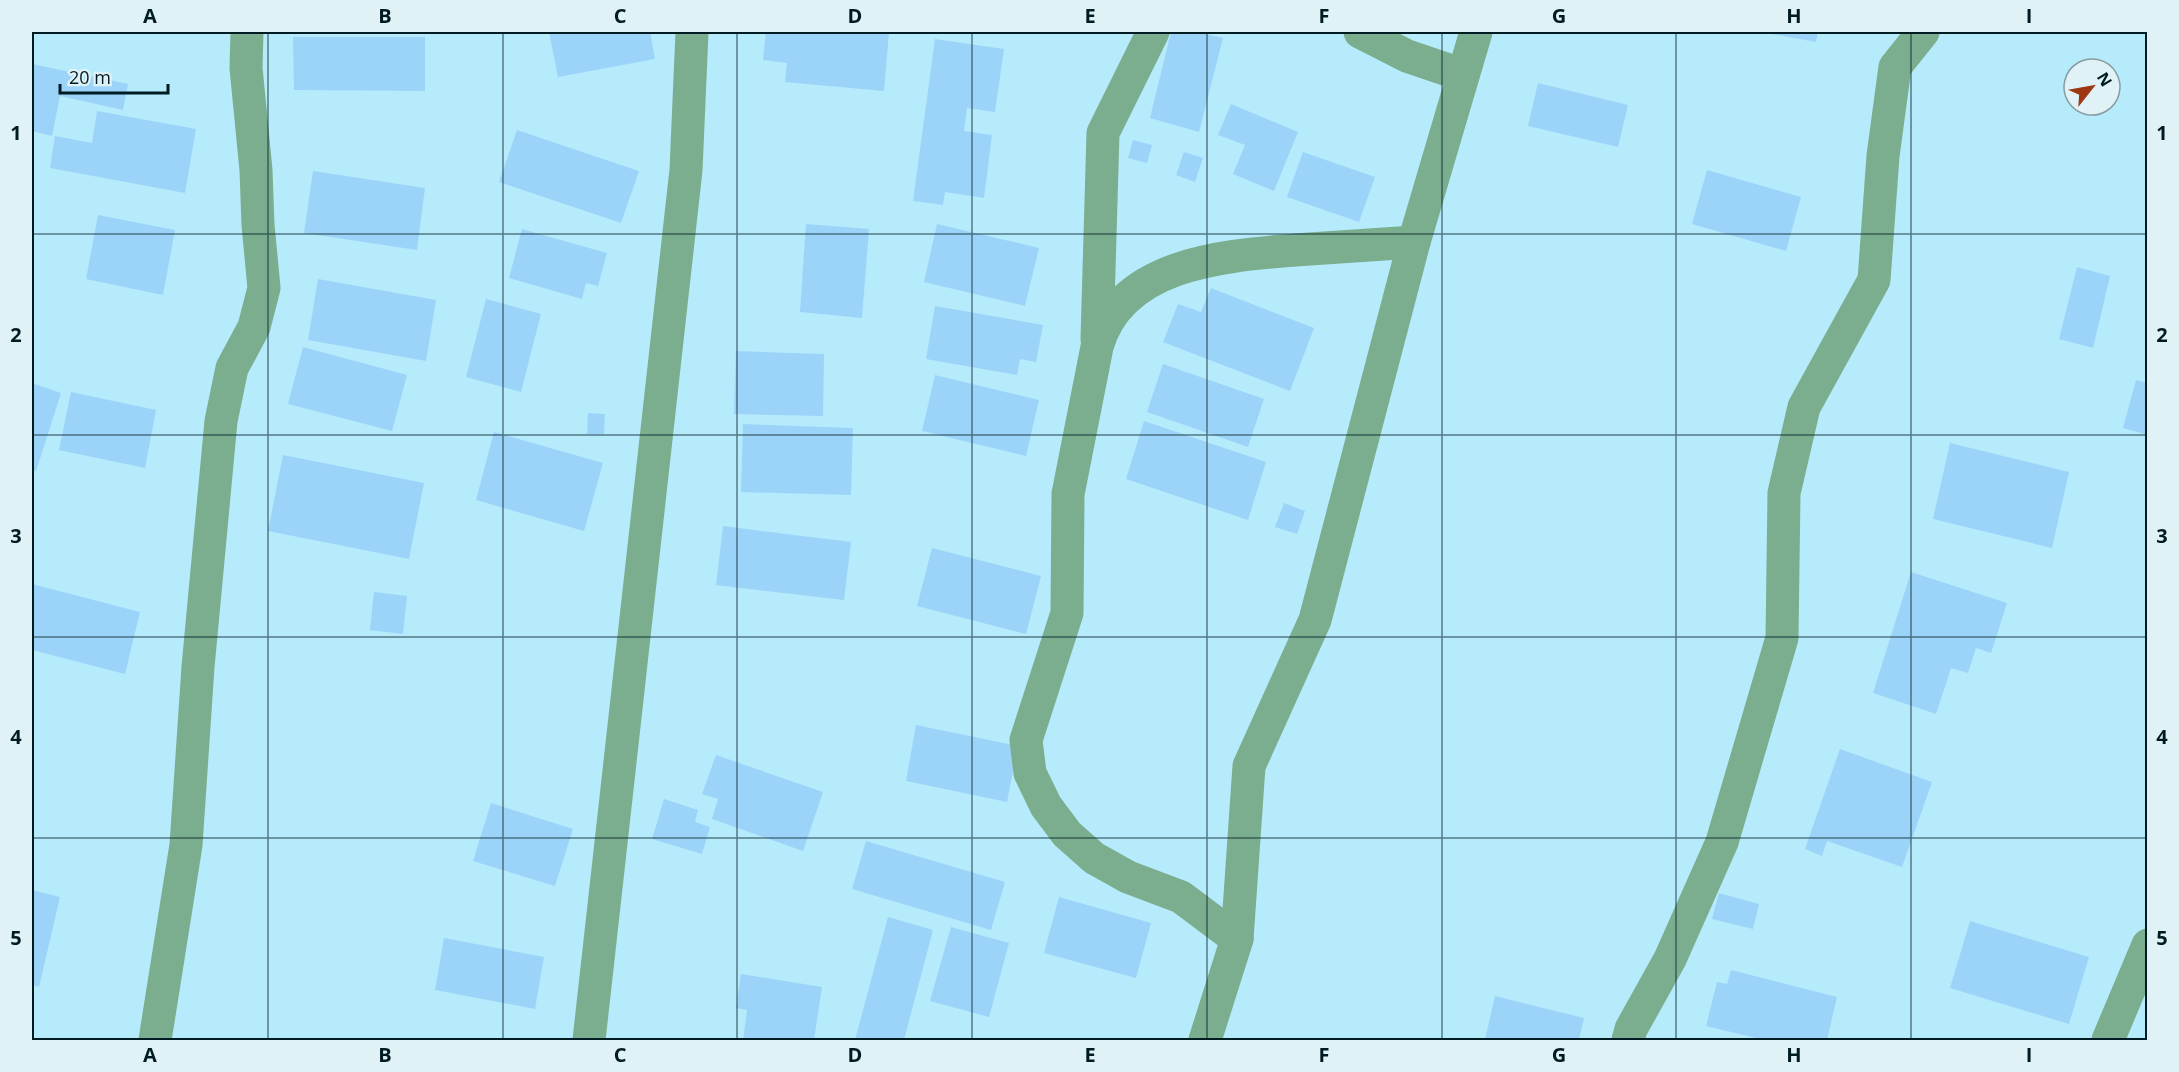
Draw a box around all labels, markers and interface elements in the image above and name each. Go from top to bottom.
text: A [143,2,157,29]
text: B [378,2,392,29]
text: C [614,2,627,29]
text: D [848,2,862,29]
text: E [1084,2,1096,29]
text: F [1319,2,1329,29]
text: G [1552,2,1566,29]
text: H [1786,2,1802,29]
text: I [2026,2,2032,29]
scale bar [60,57,168,95]
north arrow [2062,57,2122,117]
text: 20 m [69,65,111,89]
text: N [2092,68,2118,91]
text: 1 [10,119,22,146]
text: 1 [2156,119,2168,146]
text: 2 [10,321,22,348]
text: 2 [2156,321,2168,348]
text: 3 [10,522,22,549]
text: 3 [2156,522,2168,549]
text: 4 [10,723,22,750]
text: 4 [2156,723,2168,750]
text: 5 [10,924,22,951]
text: 5 [2156,924,2168,951]
text: A [143,1041,157,1068]
text: B [378,1041,392,1068]
text: C [614,1041,627,1068]
text: D [848,1041,862,1068]
text: E [1084,1041,1096,1068]
text: F [1319,1041,1329,1068]
text: G [1552,1041,1566,1068]
text: H [1786,1041,1802,1068]
text: I [2026,1041,2032,1068]

